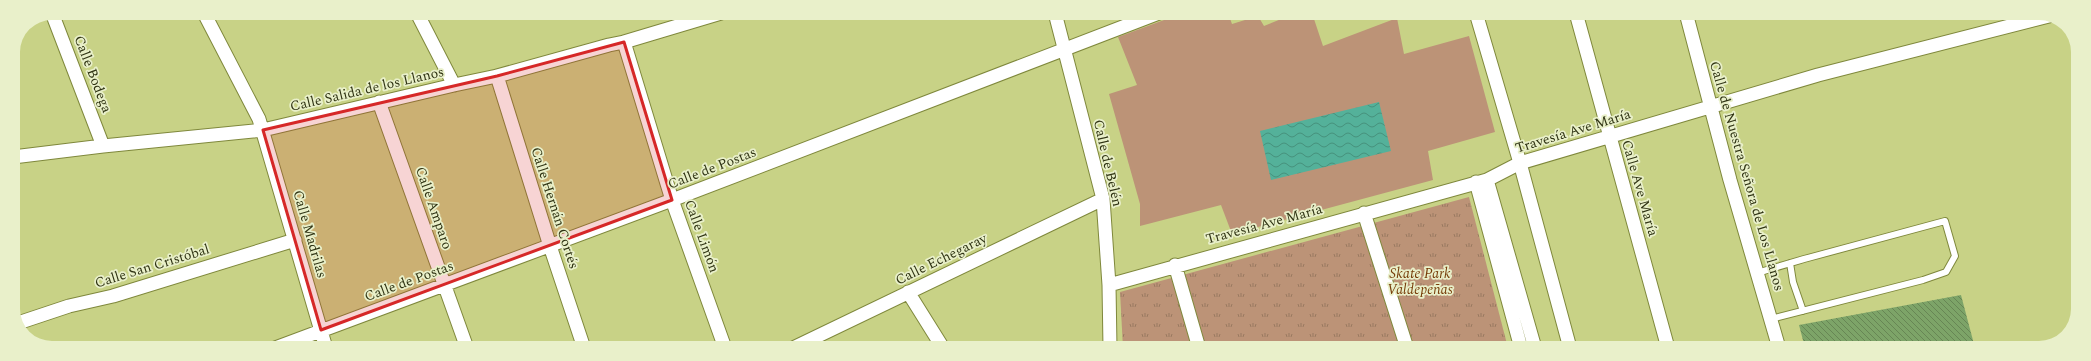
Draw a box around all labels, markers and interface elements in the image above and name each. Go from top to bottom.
street label: Calle Bodega [69,32,117,116]
street label: Calle de Nuestra Señora de Los Llanos [1704,59,1790,293]
street label: Calle Salida de los Llanos [288,61,446,117]
street label: Travesía Ave María [1513,103,1634,159]
street label: Calle de Belén [1088,117,1128,209]
street label: Calle Ave María [1616,137,1664,239]
street label: Calle de Postas [665,141,759,195]
street label: Calle Hernán Cortés [525,144,585,272]
street label: Calle Amparo [410,164,458,252]
street label: Calle Madrilas [287,188,333,280]
street label: Calle Limón [679,196,725,276]
street label: Travesía Ave María [1203,198,1325,250]
street label: Calle Echegaray [892,227,992,290]
street label: Calle San Cristóbal [92,239,212,293]
street label: Calle de Postas [361,255,457,307]
park label: Skate Park Valdepeñas [1387,263,1453,300]

